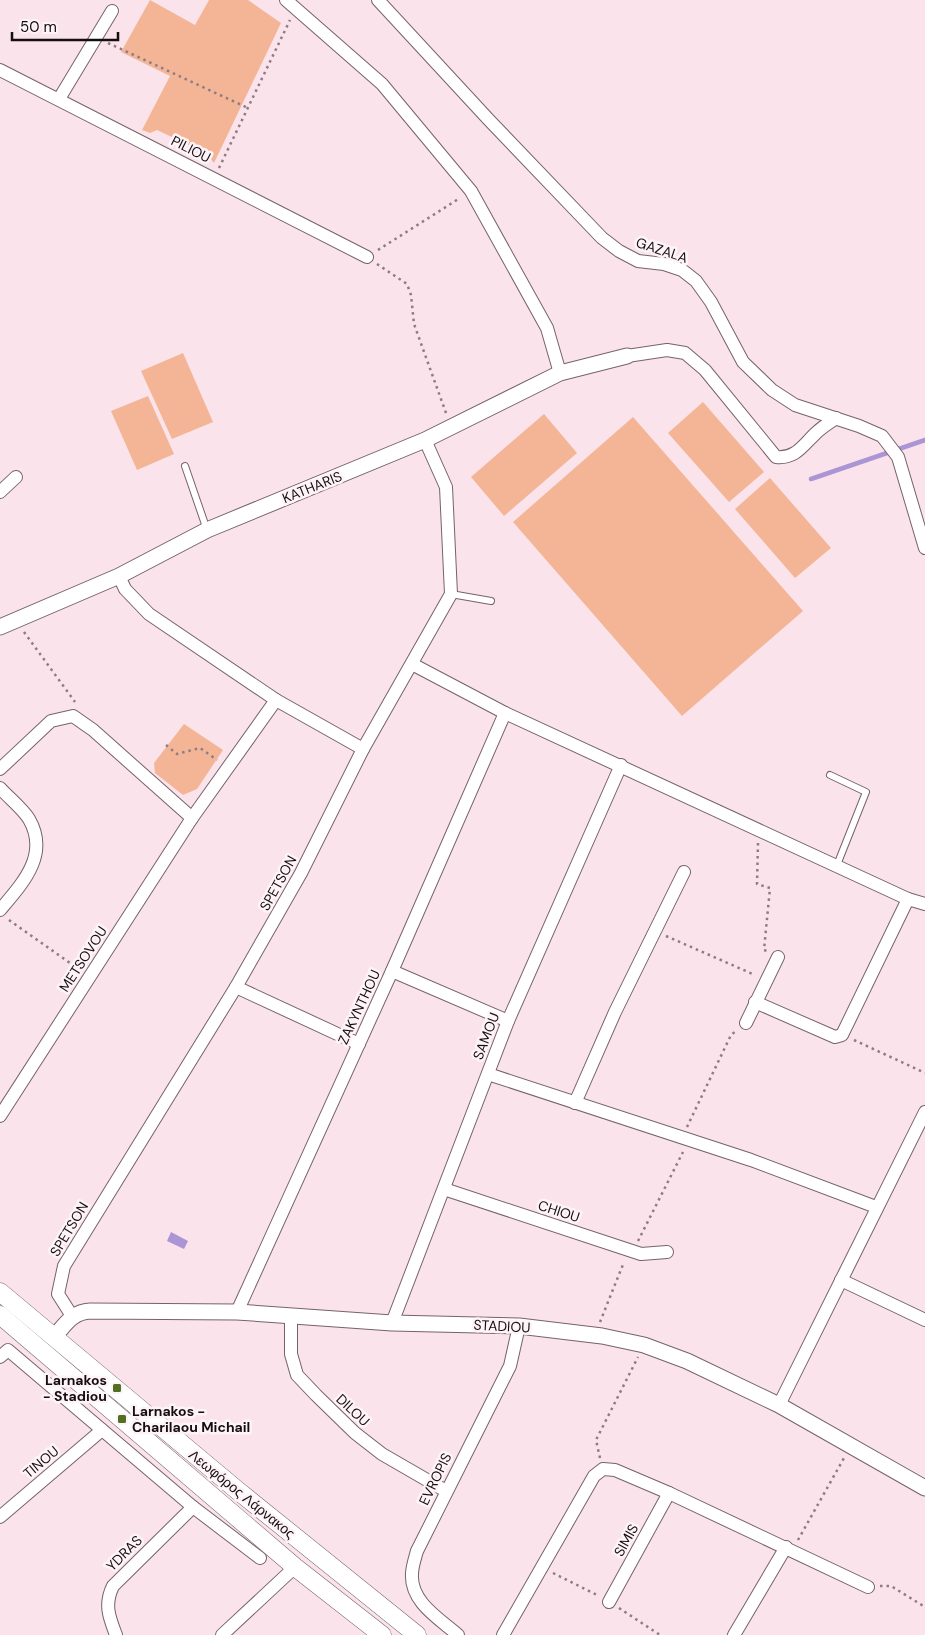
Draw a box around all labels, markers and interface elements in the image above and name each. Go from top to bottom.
scale bar [12,10,119,42]
text: 50 m [20,17,57,37]
street label: PILIOU [168,131,214,167]
street label: GAZALA [634,233,690,267]
street label: KATHARIS [280,467,344,507]
street label: SPETSON [255,852,301,914]
street label: METSOVOU [55,923,111,995]
street label: ZAKYNTHOU [334,967,384,1047]
street label: SAMOU [469,1010,503,1062]
street label: CHIOU [536,1196,582,1226]
street label: SPETSON [46,1198,92,1260]
street label: STADIOU [473,1316,531,1336]
place label: Larnakos - Stadiou [43,1371,107,1405]
marker: Larnakos - Stadiou [111,1382,123,1394]
street label: DILOU [332,1390,374,1430]
place label: Larnakos - Charilaou Michail [132,1402,250,1436]
marker: Larnakos - Charilaou Michail [116,1413,128,1425]
street label: TINOU [20,1442,62,1482]
street label: Λεωφόρος Λάρνακος [185,1446,299,1543]
street label: EVROPIS [415,1450,455,1508]
street label: SIMIS [610,1521,642,1559]
street label: YDRAS [102,1531,146,1575]

